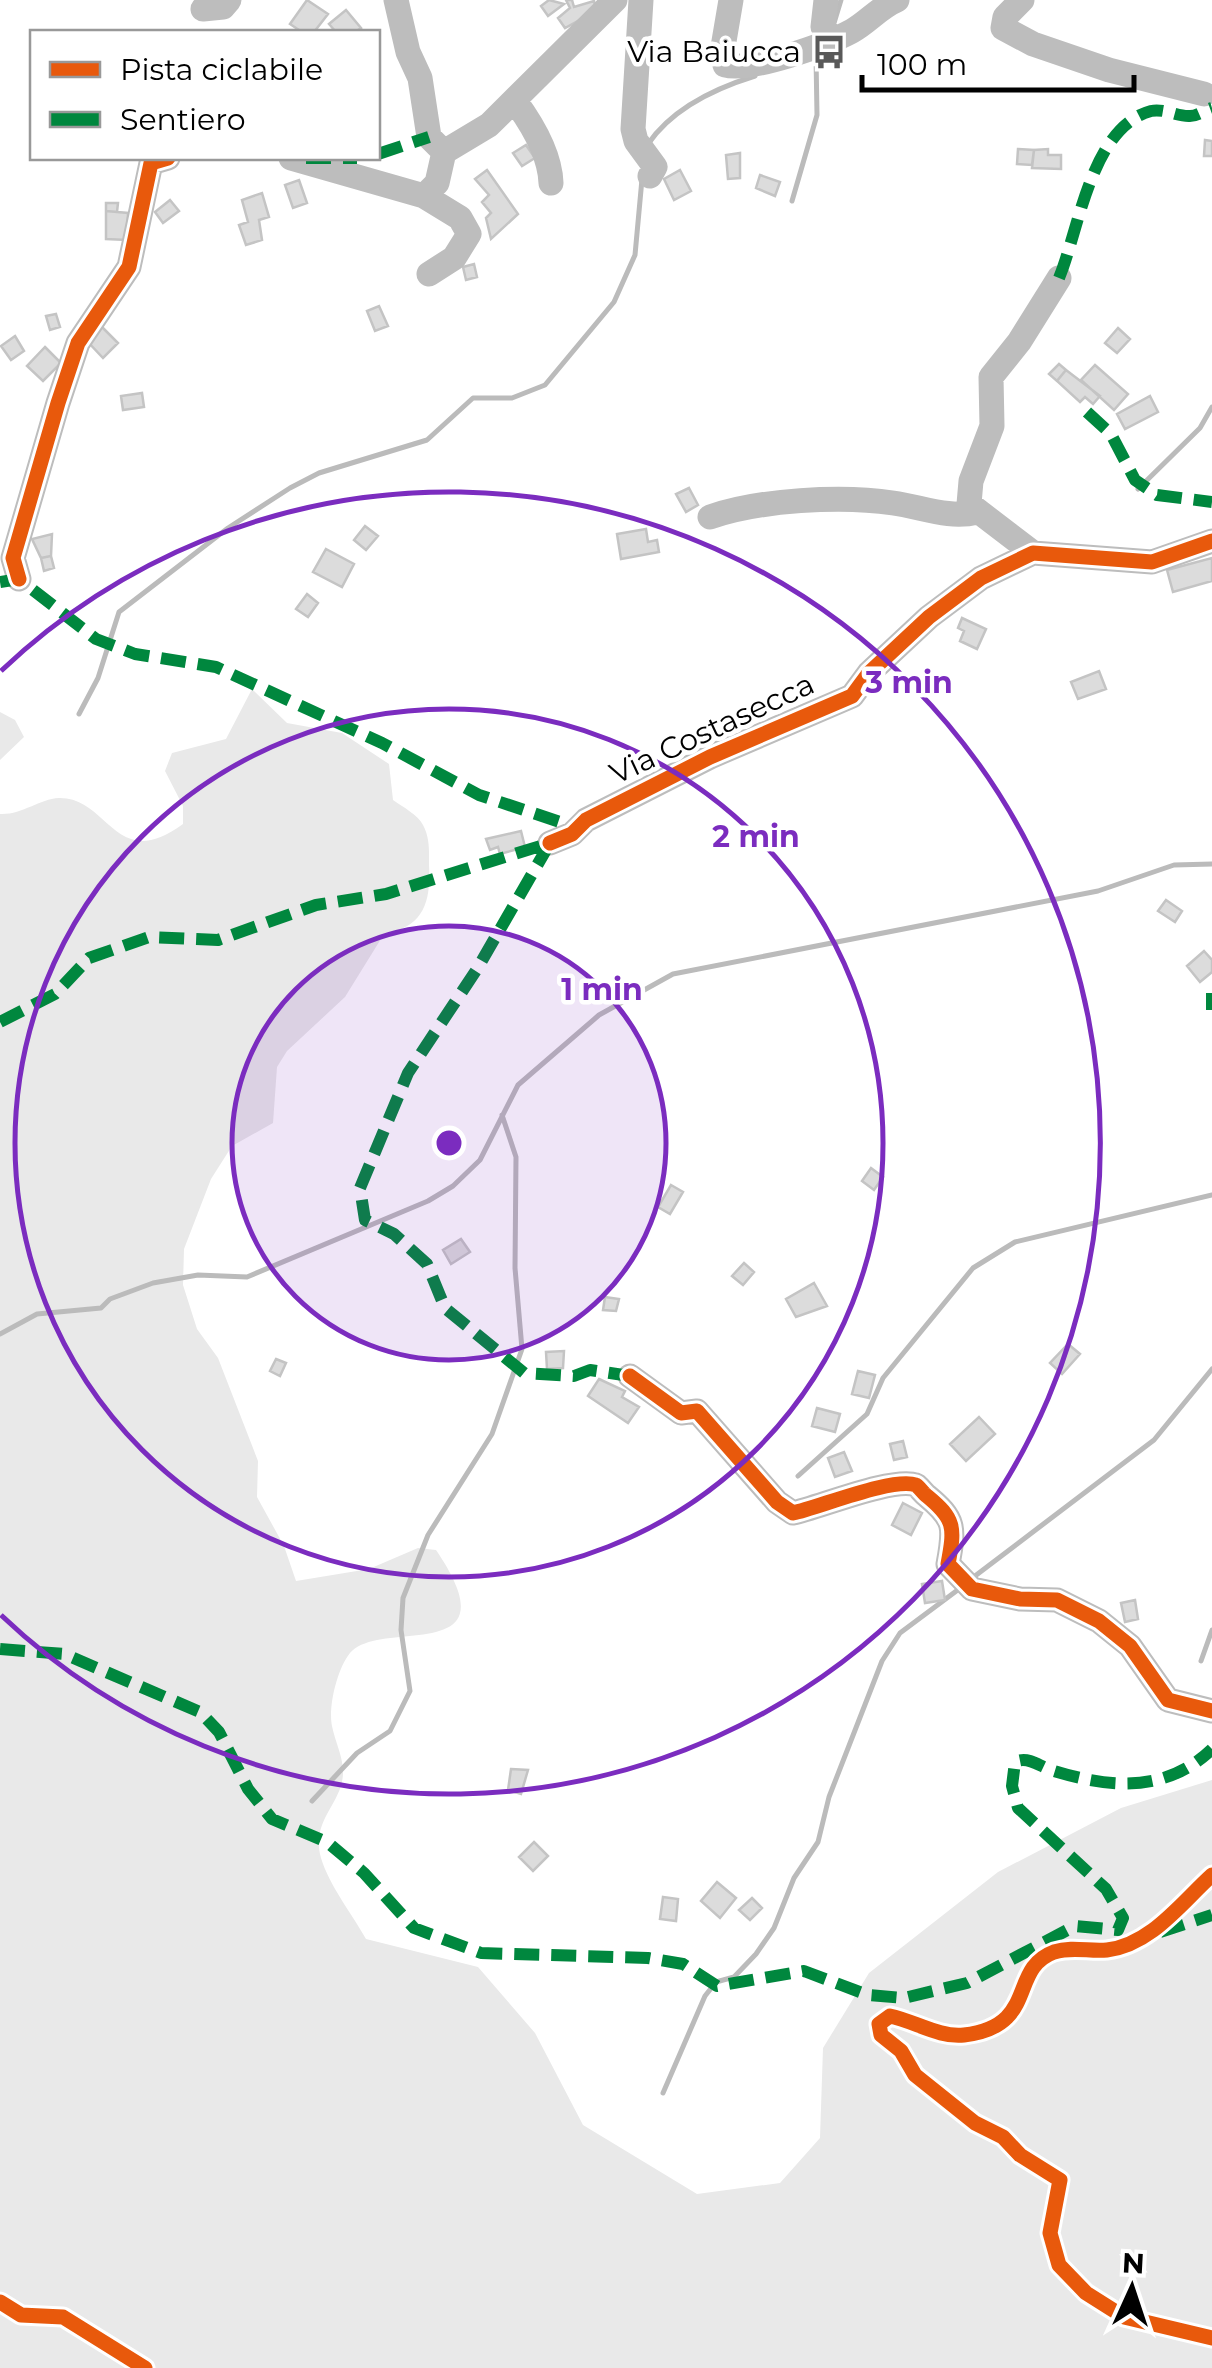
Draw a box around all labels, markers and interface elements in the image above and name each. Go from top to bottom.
legend [30,30,380,160]
scale bar [862,30,1134,92]
place label: Via Baiucca [627,33,801,70]
bus stop icon: Via Baiucca [810,33,848,71]
text: 100 m [877,46,967,83]
text: Pista ciclabile [120,51,323,88]
text: Sentiero [120,101,246,138]
text: 3 min [864,664,953,701]
street label: Via Costasecca [604,665,820,792]
text: 2 min [712,818,800,855]
text: 1 min [561,971,643,1008]
centre of rings [431,1125,467,1161]
north arrow [1082,2238,1182,2338]
text: N [1121,2245,1145,2281]

